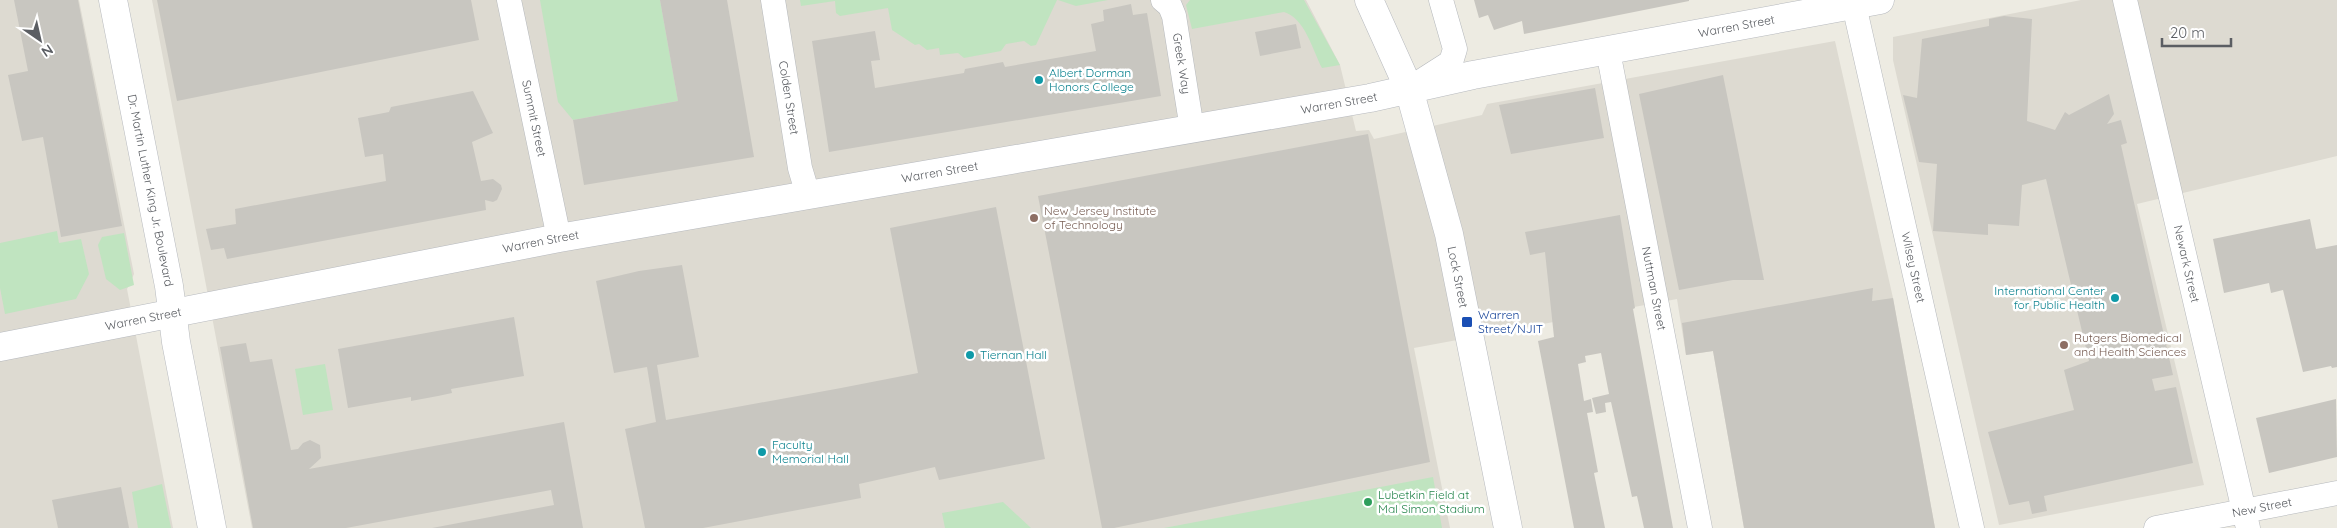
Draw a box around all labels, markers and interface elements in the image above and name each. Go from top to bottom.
street label: Warren Street [1697,12,1776,40]
north arrow [15,15,65,65]
scale bar [2162,15,2231,47]
text: 20 m [2170,23,2205,42]
street label: Greek Way [1170,32,1194,95]
text: N [38,40,57,61]
street label: Colden Street [776,60,803,136]
place label: Albert Dorman Honors College [1049,65,1134,94]
marker: Albert Dorman Honors College [1033,74,1045,86]
street label: Summit Street [519,78,550,158]
street label: Warren Street [1299,89,1379,117]
street label: Dr. Martin Luther King Jr. Boulevard [125,93,177,288]
street label: Warren Street [900,158,979,186]
place label: New Jersey Institute of Technology [1044,203,1157,232]
marker: New Jersey Institute of Technology [1028,212,1040,224]
street label: Newark Street [2171,224,2203,304]
street label: Warren Street [501,227,580,256]
street label: Wilsey Street [1898,230,1929,304]
street label: Lock Street [1445,245,1472,309]
street label: Nuttman Street [1639,245,1670,332]
place label: International Center for Public Health [1994,283,2105,312]
marker: International Center for Public Health [2109,292,2121,304]
street label: Warren Street [104,304,183,333]
place label: Warren Street/NJIT [1478,307,1543,336]
marker: Warren Street/NJIT [1460,315,1474,329]
place label: Rutgers Biomedical and Health Sciences [2074,330,2187,359]
marker: Rutgers Biomedical and Health Sciences [2058,339,2070,351]
place label: Tiernan Hall [980,347,1047,362]
marker: Tiernan Hall [964,349,976,361]
place label: Faculty Memorial Hall [772,437,849,466]
marker: Faculty Memorial Hall [756,446,768,458]
place label: Lubetkin Field at Mal Simon Stadium [1378,487,1485,516]
street label: New Street [2231,494,2293,520]
marker: Lubetkin Field at Mal Simon Stadium [1362,496,1374,508]

